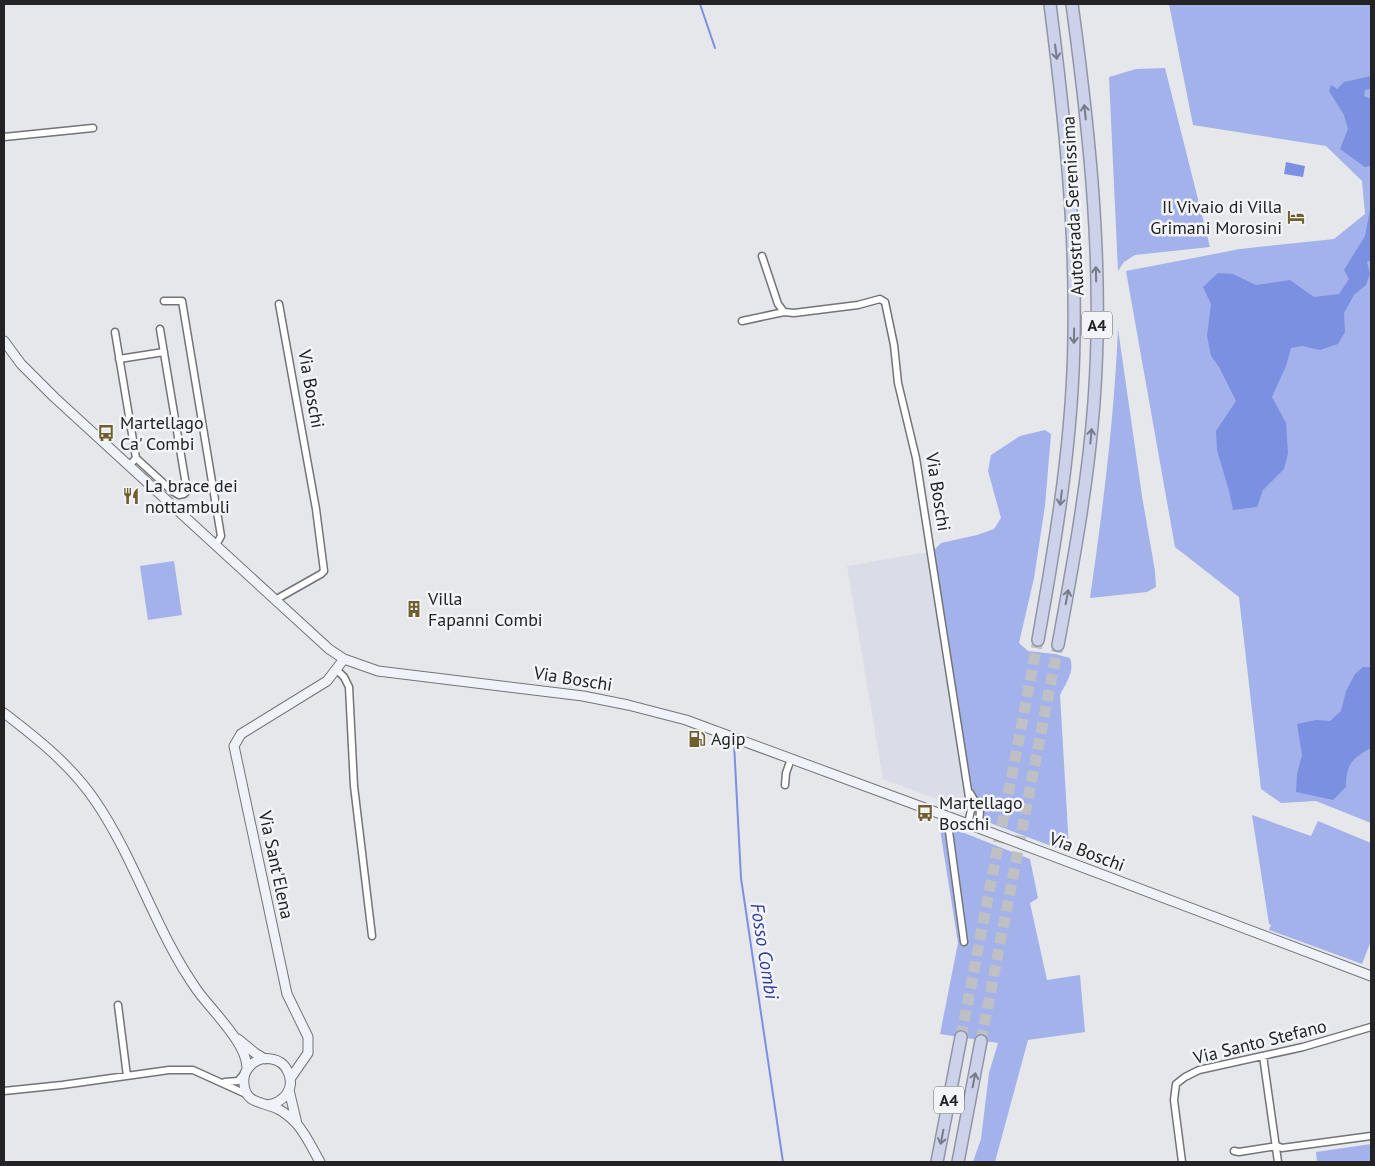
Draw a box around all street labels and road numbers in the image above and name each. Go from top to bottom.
street label: Autostrada Serenissima [1056,116,1089,297]
road number: A4 [1082,312,1112,338]
street label: Via Boschi [293,347,330,430]
street label: Via Boschi [921,450,956,533]
street label: Via Boschi [531,661,614,696]
street label: Via Sant'Elena [254,808,299,921]
street label: Via Boschi [1045,826,1128,876]
street label: Via Santo Stefano [1190,1014,1329,1069]
road number: A4 [934,1086,964,1114]

